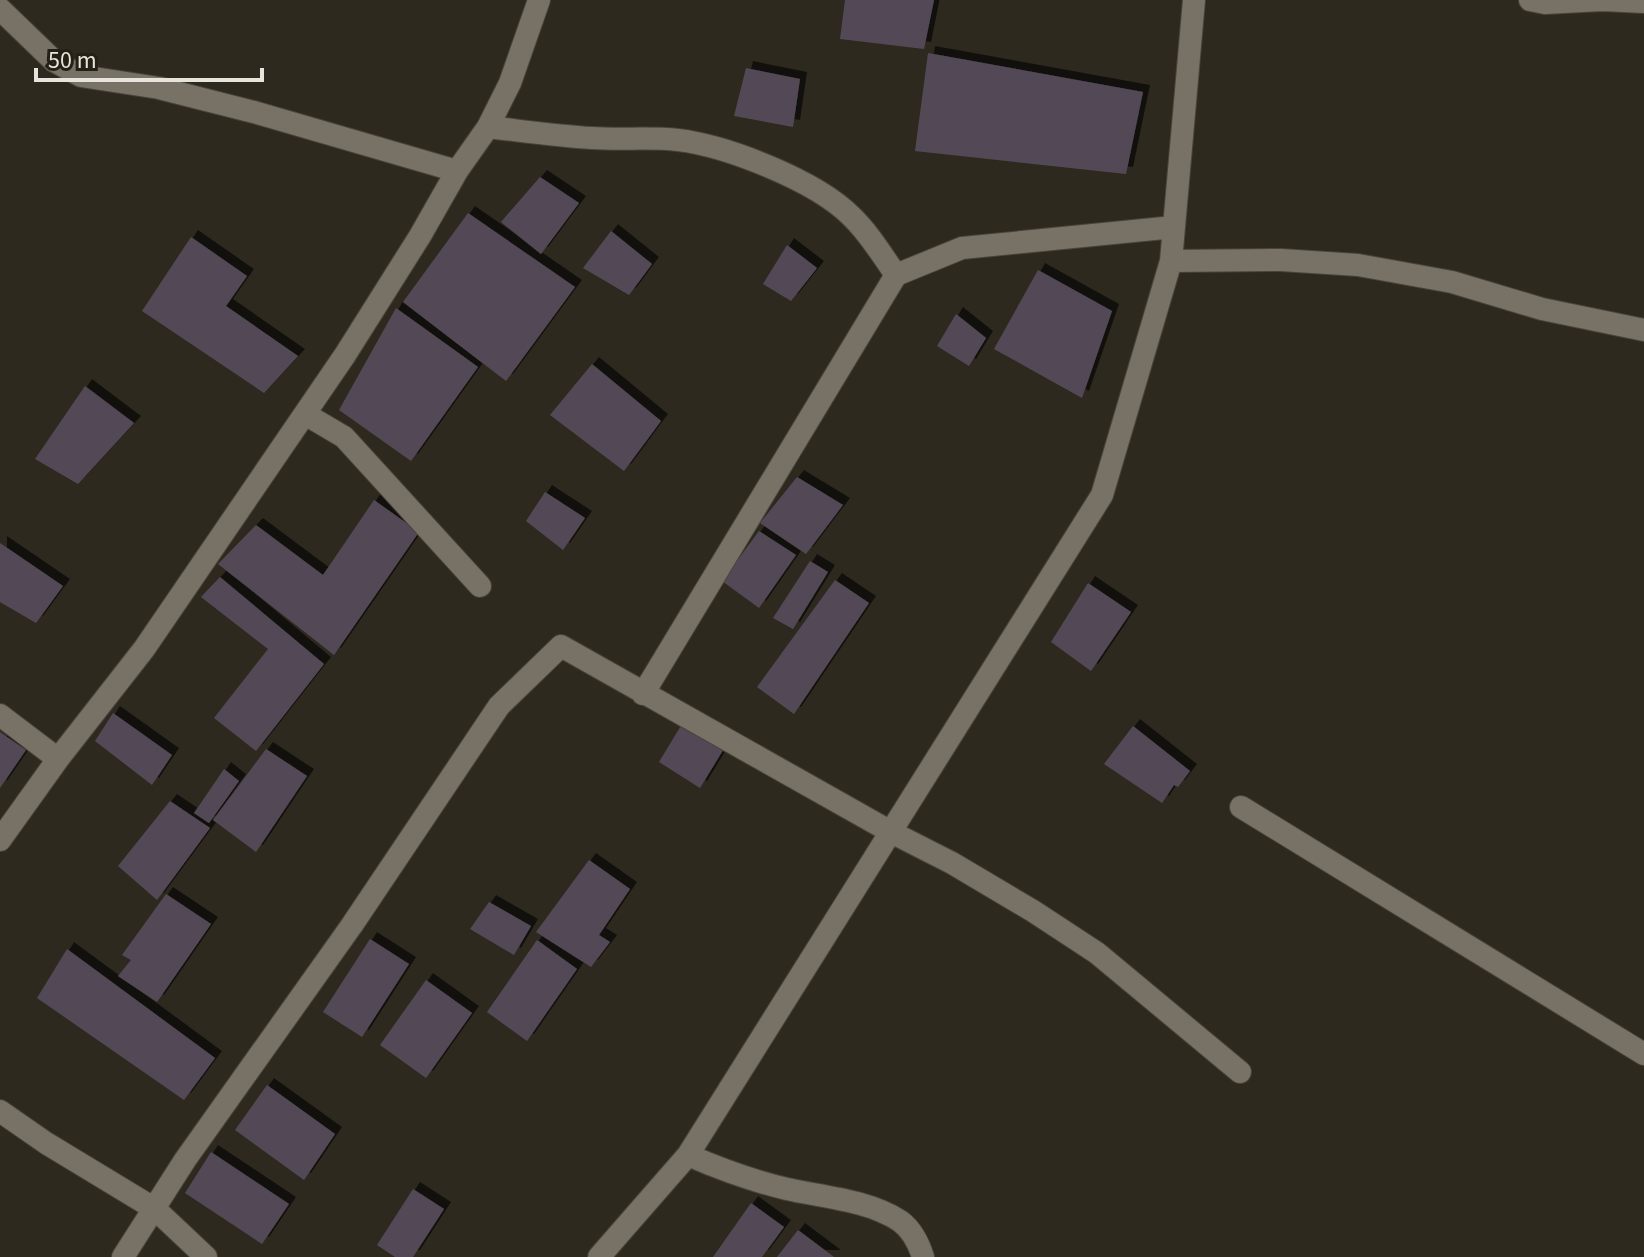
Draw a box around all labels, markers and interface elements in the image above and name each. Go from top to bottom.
scale bar [36,32,262,82]
text: 50 m [48,43,97,78]

